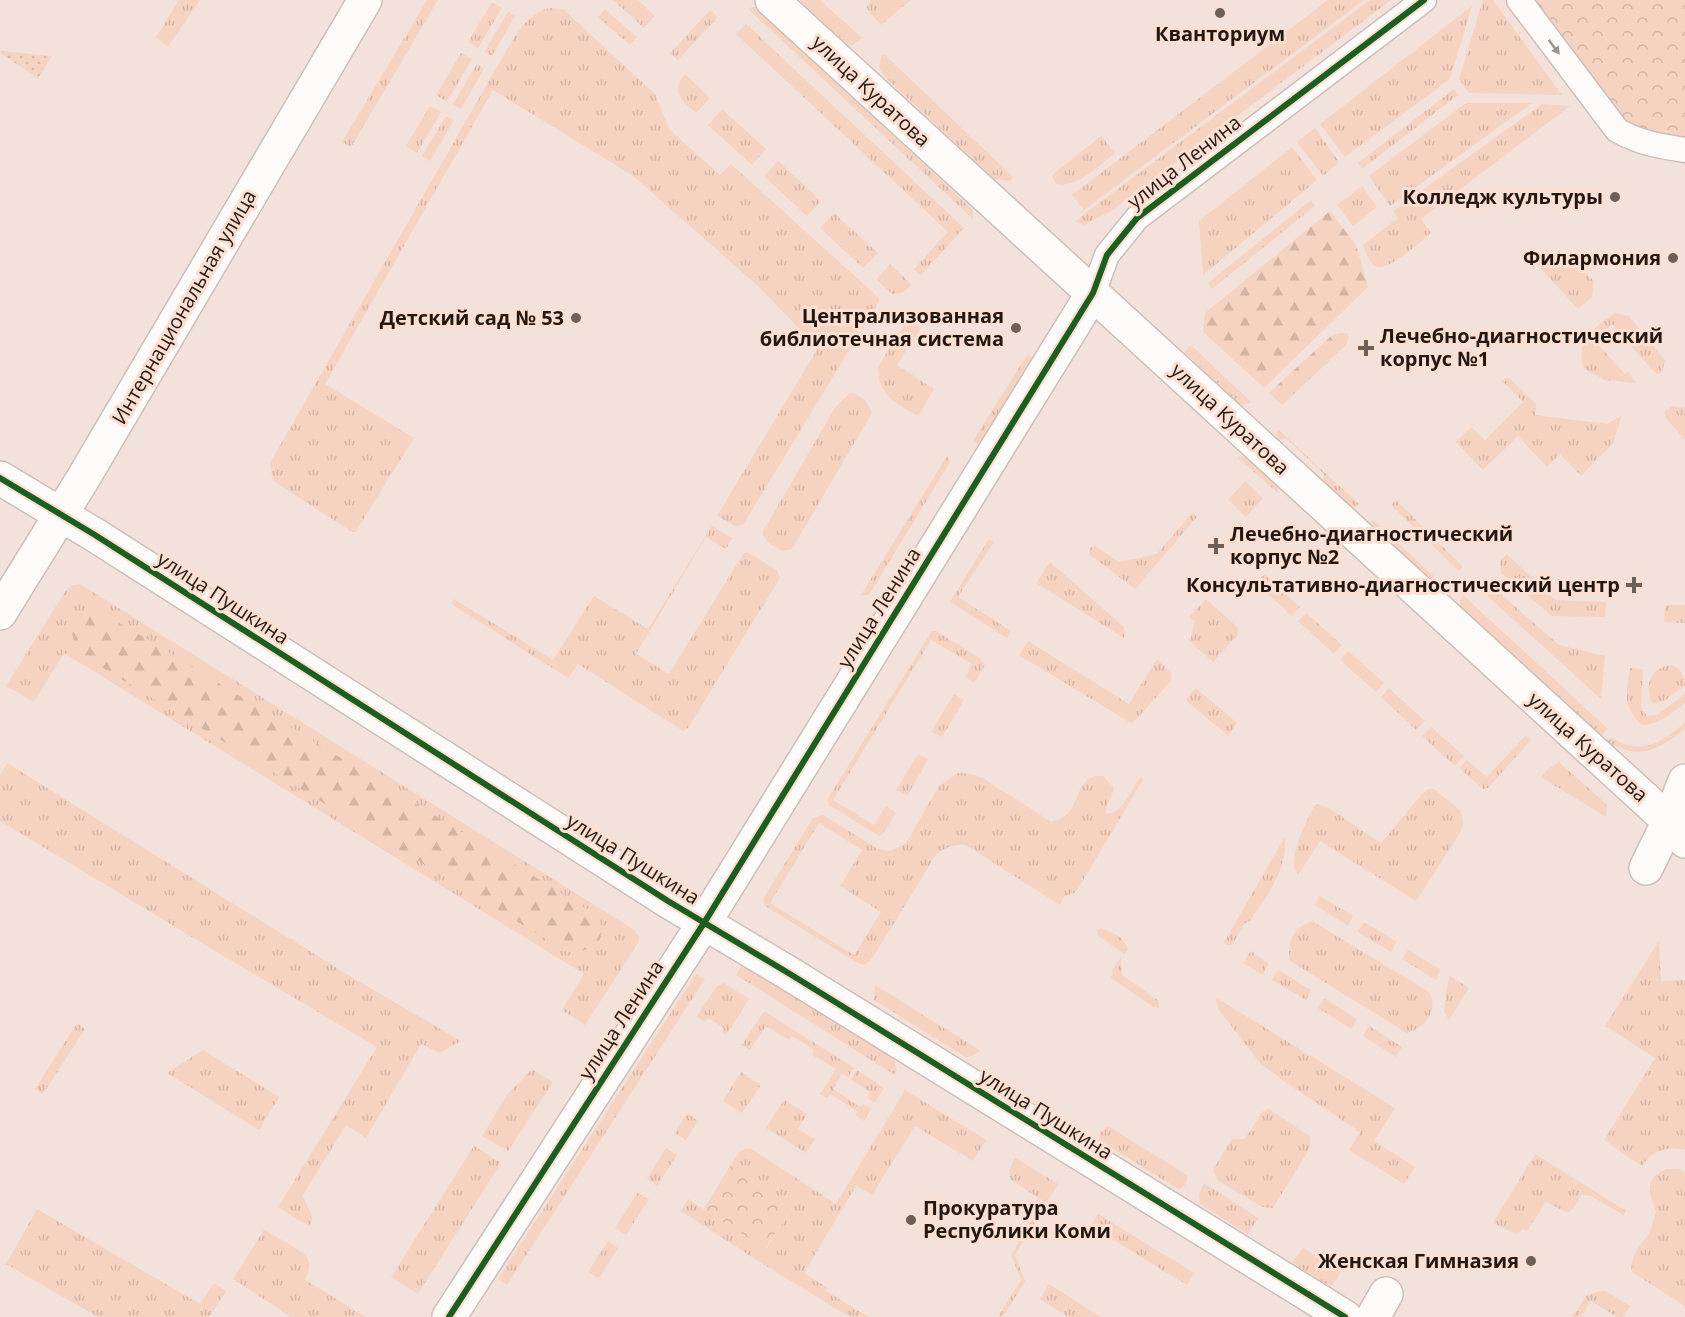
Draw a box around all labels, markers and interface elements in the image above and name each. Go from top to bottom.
marker: Кванториум [1213,6,1227,20]
place label: Кванториум [1155,20,1285,47]
street label: улица Куратова [806,29,936,153]
one-way arrow [1548,38,1560,54]
street label: улица Ленина [1121,109,1246,215]
place label: Колледж культуры [1403,183,1603,210]
street label: Интернациональная улица [105,185,262,429]
marker: Колледж культуры [1608,190,1622,204]
place label: Филармония [1523,244,1661,271]
marker: Филармония [1666,251,1680,265]
place label: Централизованная библиотечная система [760,302,1004,352]
place label: Детский сад № 53 [380,304,564,331]
marker: Детский сад № 53 [569,311,583,325]
marker: Централизованная библиотечная система [1009,321,1023,335]
place label: Лечебно-диагностический корпус №1 [1380,322,1663,372]
marker: Лечебно-диагностический корпус №1 [1357,339,1375,357]
street label: улица Куратова [1165,357,1295,481]
place label: Лечебно-диагностический корпус №2 [1230,520,1513,570]
marker: Лечебно-диагностический корпус №2 [1207,537,1225,555]
street label: улица Ленина [831,542,926,673]
street label: улица Пушкина [152,545,294,650]
place label: Консультативно-диагностический центр [1186,571,1620,598]
marker: Консультативно-диагностический центр [1625,576,1643,594]
street label: улица Куратова [1523,686,1654,808]
street label: улица Пушкина [562,807,705,910]
street label: улица Ленина [572,955,669,1085]
street label: улица Пушкина [975,1062,1118,1165]
place label: Прокуратура Республики Коми [923,1194,1111,1244]
marker: Прокуратура Республики Коми [904,1213,918,1227]
place label: Женская Гимназия [1318,1247,1519,1274]
marker: Женская Гимназия [1524,1254,1538,1268]

